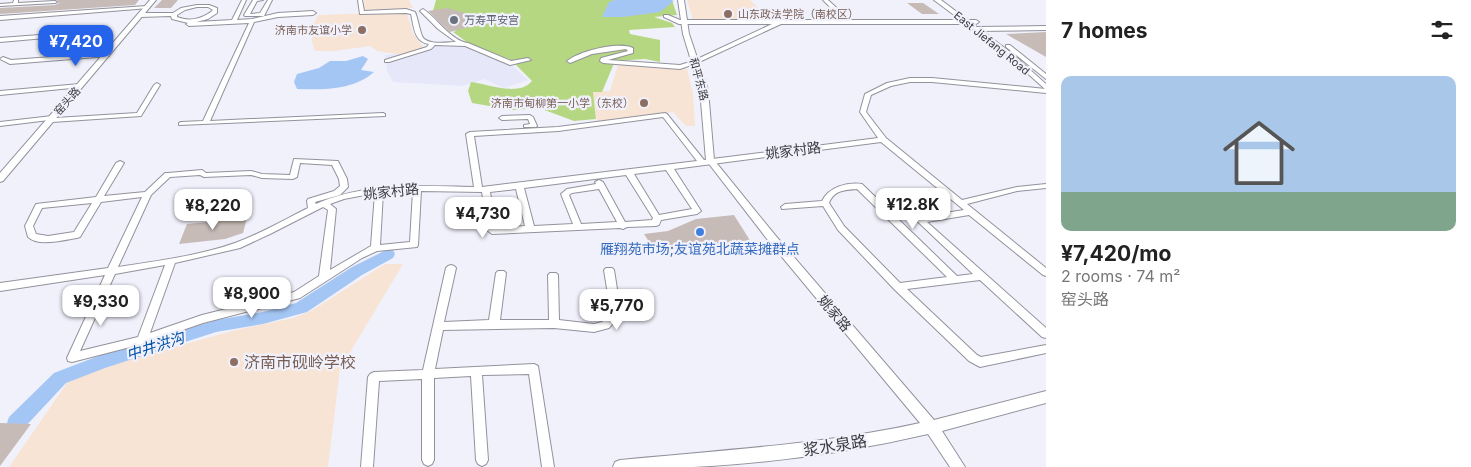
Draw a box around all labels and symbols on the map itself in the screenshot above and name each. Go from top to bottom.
place label: 山东政法学院（南校区） [738,7,859,21]
marker: 山东政法学院（南校区） [722,8,734,20]
street label: East Jiefang Road [951,8,1033,78]
place label: 万寿平安宫 [464,13,519,27]
marker: 万寿平安宫 [448,14,460,26]
place label: 济南市友谊小学 [275,23,352,37]
pin: ¥7,420 [35,24,117,67]
marker: 济南市友谊小学 [356,24,368,36]
street label: 和平东路 [687,56,711,102]
street label: 窑头路 [51,84,83,118]
place label: 济南市甸柳第一小学（东校） [491,96,634,110]
marker: 济南市甸柳第一小学（东校） [638,97,650,109]
street label: 姚家村路 [764,138,822,162]
street label: 姚家村路 [362,180,420,202]
pin: ¥8,220 [172,188,254,231]
pin: ¥12.8K [872,188,954,230]
pin: ¥4,730 [442,196,524,239]
marker: 雁翔苑市场;友谊苑北蔬菜摊群点 [694,226,706,238]
place label: 雁翔苑市场;友谊苑北蔬菜摊群点 [600,240,800,257]
pin: ¥8,900 [211,276,293,319]
pin: ¥9,330 [60,284,142,327]
pin: ¥5,770 [576,288,658,331]
street label: 姚家路 [815,291,855,335]
water label: 中井洪沟 [124,327,188,364]
place label: 济南市砚岭学校 [244,352,356,372]
marker: 济南市砚岭学校 [228,356,240,368]
street label: 浆水泉路 [802,430,868,460]

